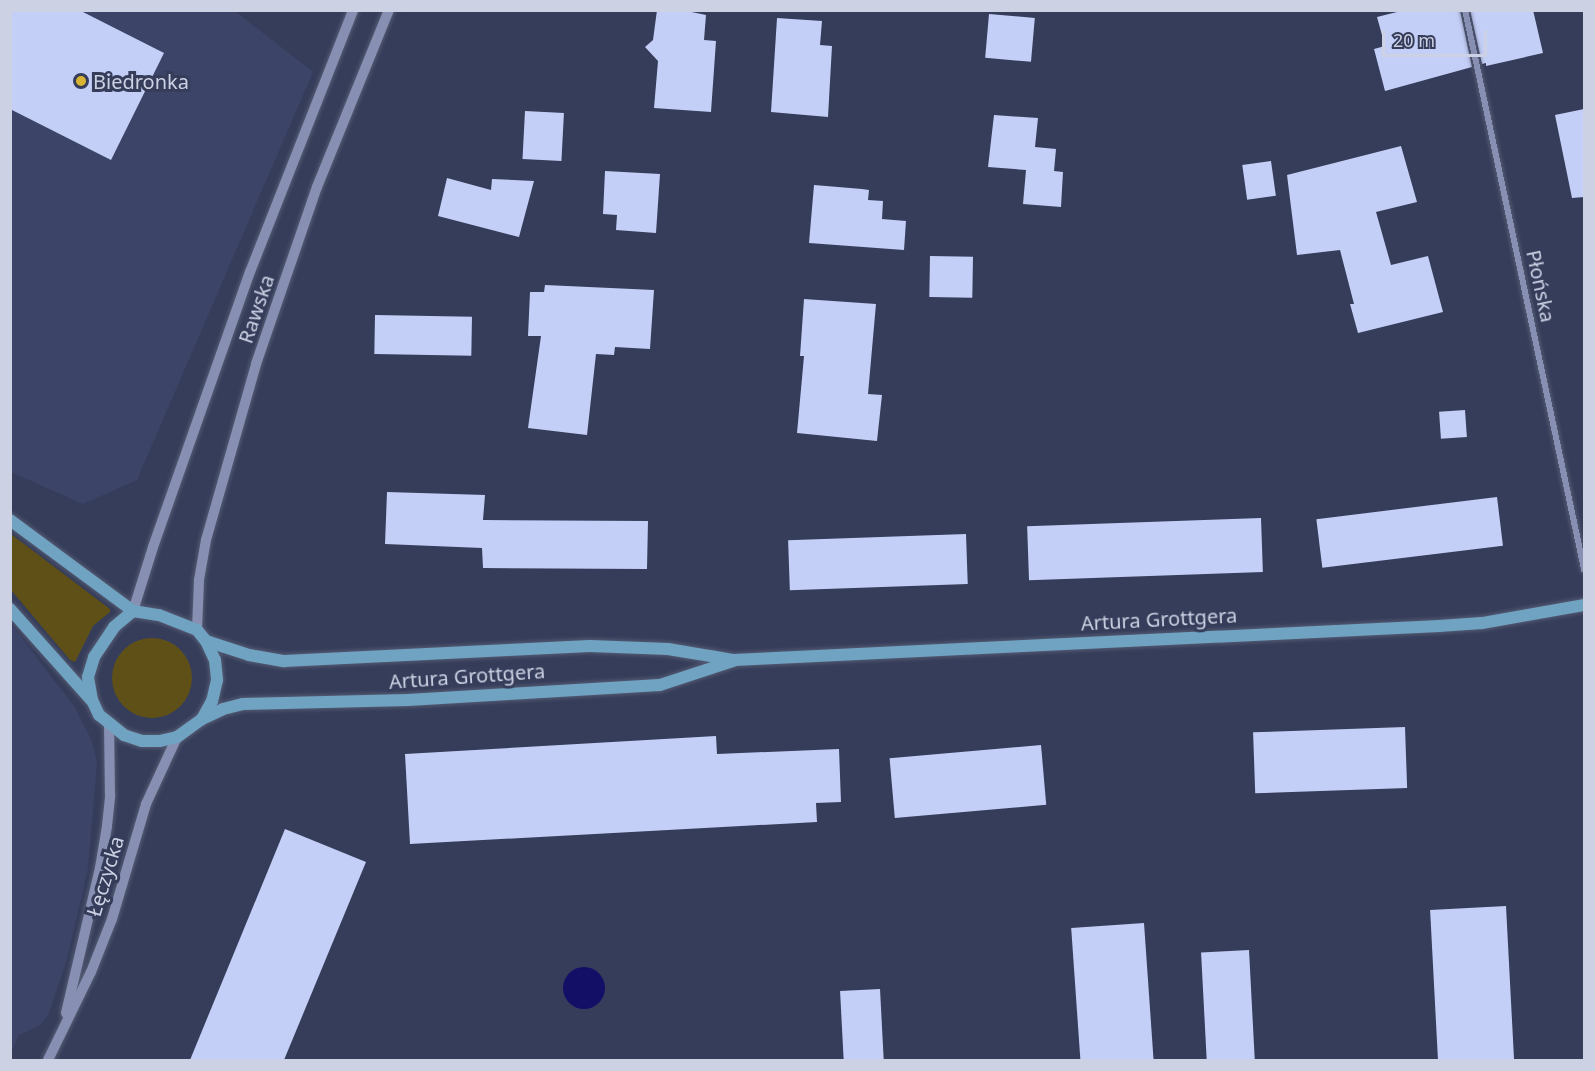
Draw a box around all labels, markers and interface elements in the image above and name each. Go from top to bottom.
scale bar [1385,18,1490,56]
text: 20 m [1393,28,1435,52]
place label: Biedronka [93,69,189,93]
marker: Biedronka [74,74,88,88]
street label: Płońska [1522,248,1560,324]
street label: Rawska [233,272,279,346]
street label: Artura Grottgera [1080,603,1238,635]
street label: Artura Grottgera [388,659,546,693]
street label: Łęczycka [81,833,129,919]

